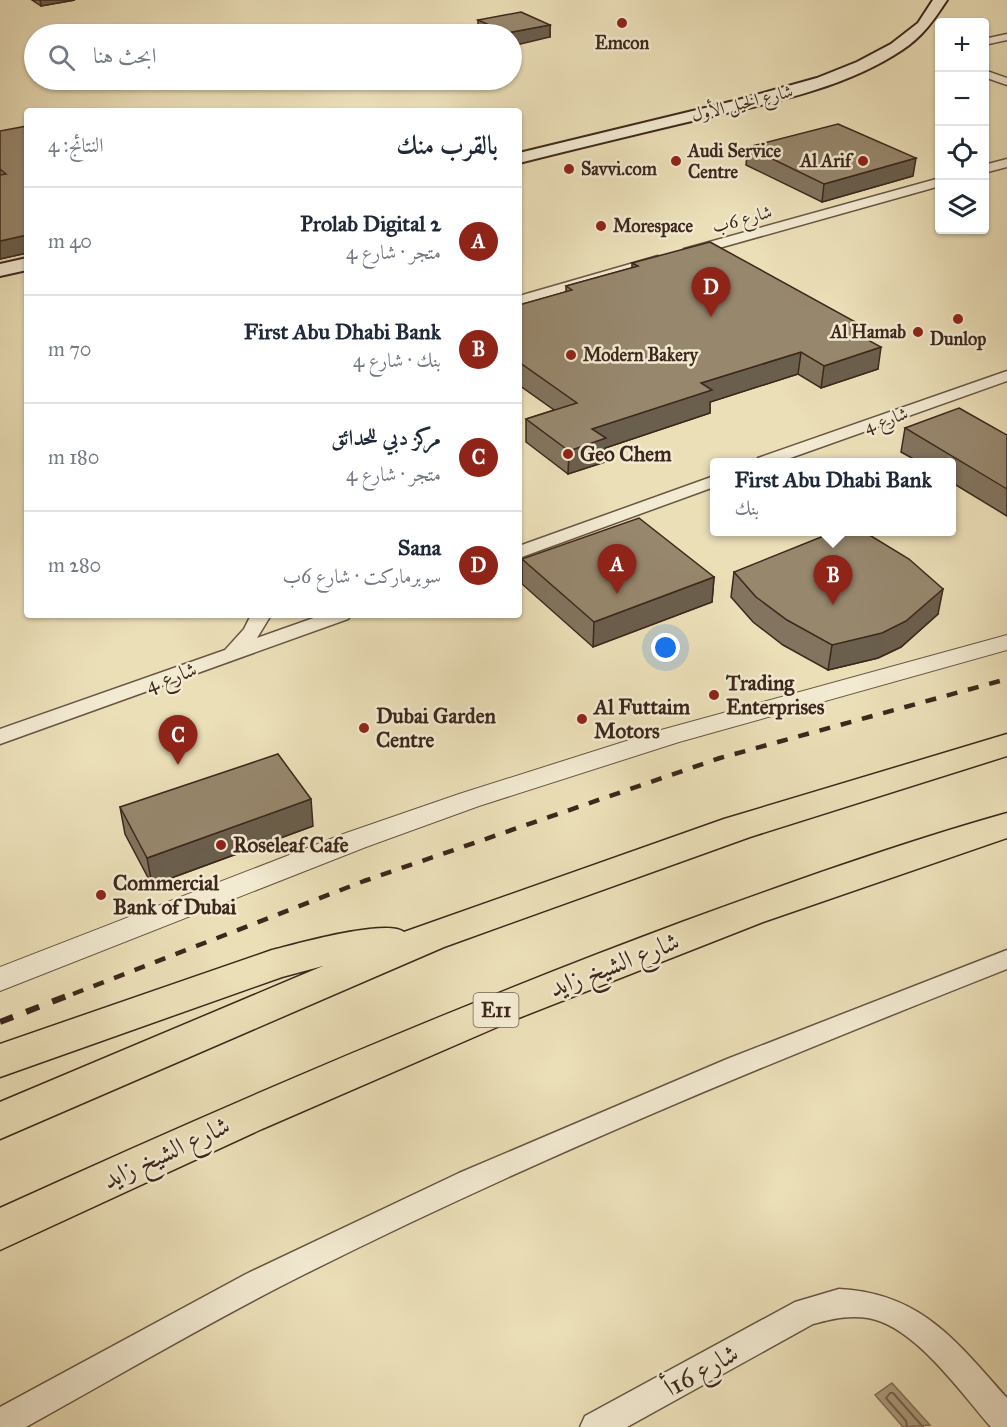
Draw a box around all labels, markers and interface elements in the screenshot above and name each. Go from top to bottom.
marker: Emcon [615,16,629,30]
map controls [935,18,989,234]
button: + [935,18,989,72]
search box [24,24,522,90]
place label: Emcon [595,32,650,54]
icon: search [45,41,78,74]
text: ابحث هنا [93,42,156,69]
button: − [935,72,989,126]
street label: شارع الخيل الأول [689,78,796,130]
button: locate [935,126,989,180]
text: بالقرب منك [396,129,498,161]
text: النتائج: 4 [48,133,104,157]
place label: Audi Service Centre [687,140,781,183]
place label: Al Arif [799,150,854,172]
marker: Audi Service Centre [669,154,683,168]
marker: Al Arif [856,154,870,168]
place label: Savvi.com [581,158,658,180]
marker: Savvi.com [562,162,576,176]
button: layers [935,180,989,234]
street label: شارع 6ب [710,200,775,241]
text: Prolab Digital 2 [300,210,441,237]
place label: Morespace [613,215,693,238]
marker: Morespace [594,219,608,233]
text: 40 m [48,229,92,253]
text: A [472,229,485,253]
text: متجر · شارع 4 [346,240,441,264]
pin: D [692,268,730,317]
marker: Dunlop [951,312,965,326]
text: First Abu Dhabi Bank [244,318,441,345]
place label: Al Hamab [829,321,906,343]
marker: Al Hamab [911,325,925,339]
place label: Dunlop [930,328,986,351]
text: 70 m [48,337,91,361]
text: B [472,337,485,361]
place label: Modern Bakery [583,344,699,367]
text: بنك · شارع 4 [353,348,441,372]
marker: Modern Bakery [564,348,578,362]
street label: شارع 4 [861,402,912,442]
text: مركز دبي للحدائق [331,424,441,451]
place label: Geo Chem [580,441,672,467]
text: 180 m [48,445,99,469]
text: C [472,445,485,469]
marker: Geo Chem [561,447,575,461]
popup [710,458,956,536]
text: متجر · شارع 4 [346,462,441,486]
text: First Abu Dhabi Bank [734,466,932,493]
text: بنك [734,496,759,520]
text: Sana [398,534,441,561]
pin: A [598,544,636,594]
text: 280 m [48,553,101,577]
text: D [471,553,486,577]
pin: B [814,556,852,605]
text: سوبرماركت · شارع 6ب [283,564,441,588]
your location [651,633,680,662]
street label: شارع 4 [142,656,202,703]
place label: Trading Enterprises [725,670,825,720]
marker: Trading Enterprises [707,688,721,702]
place label: Al Futtaim Motors [592,694,691,744]
place label: Dubai Garden Centre [376,703,496,753]
marker: Al Futtaim Motors [575,712,589,726]
pin: C [158,716,198,765]
marker: Dubai Garden Centre [357,721,371,735]
place label: Roseleaf Cafe [233,832,349,858]
marker: Roseleaf Cafe [214,838,228,852]
place label: Commercial Bank of Dubai [113,870,236,920]
marker: Commercial Bank of Dubai [94,888,108,902]
street label: شارع الشيخ زايد [544,924,687,1011]
road number: E11 [474,993,518,1027]
street label: شارع الشيخ زايد [97,1109,238,1203]
street label: شارع 16أ [658,1336,747,1409]

